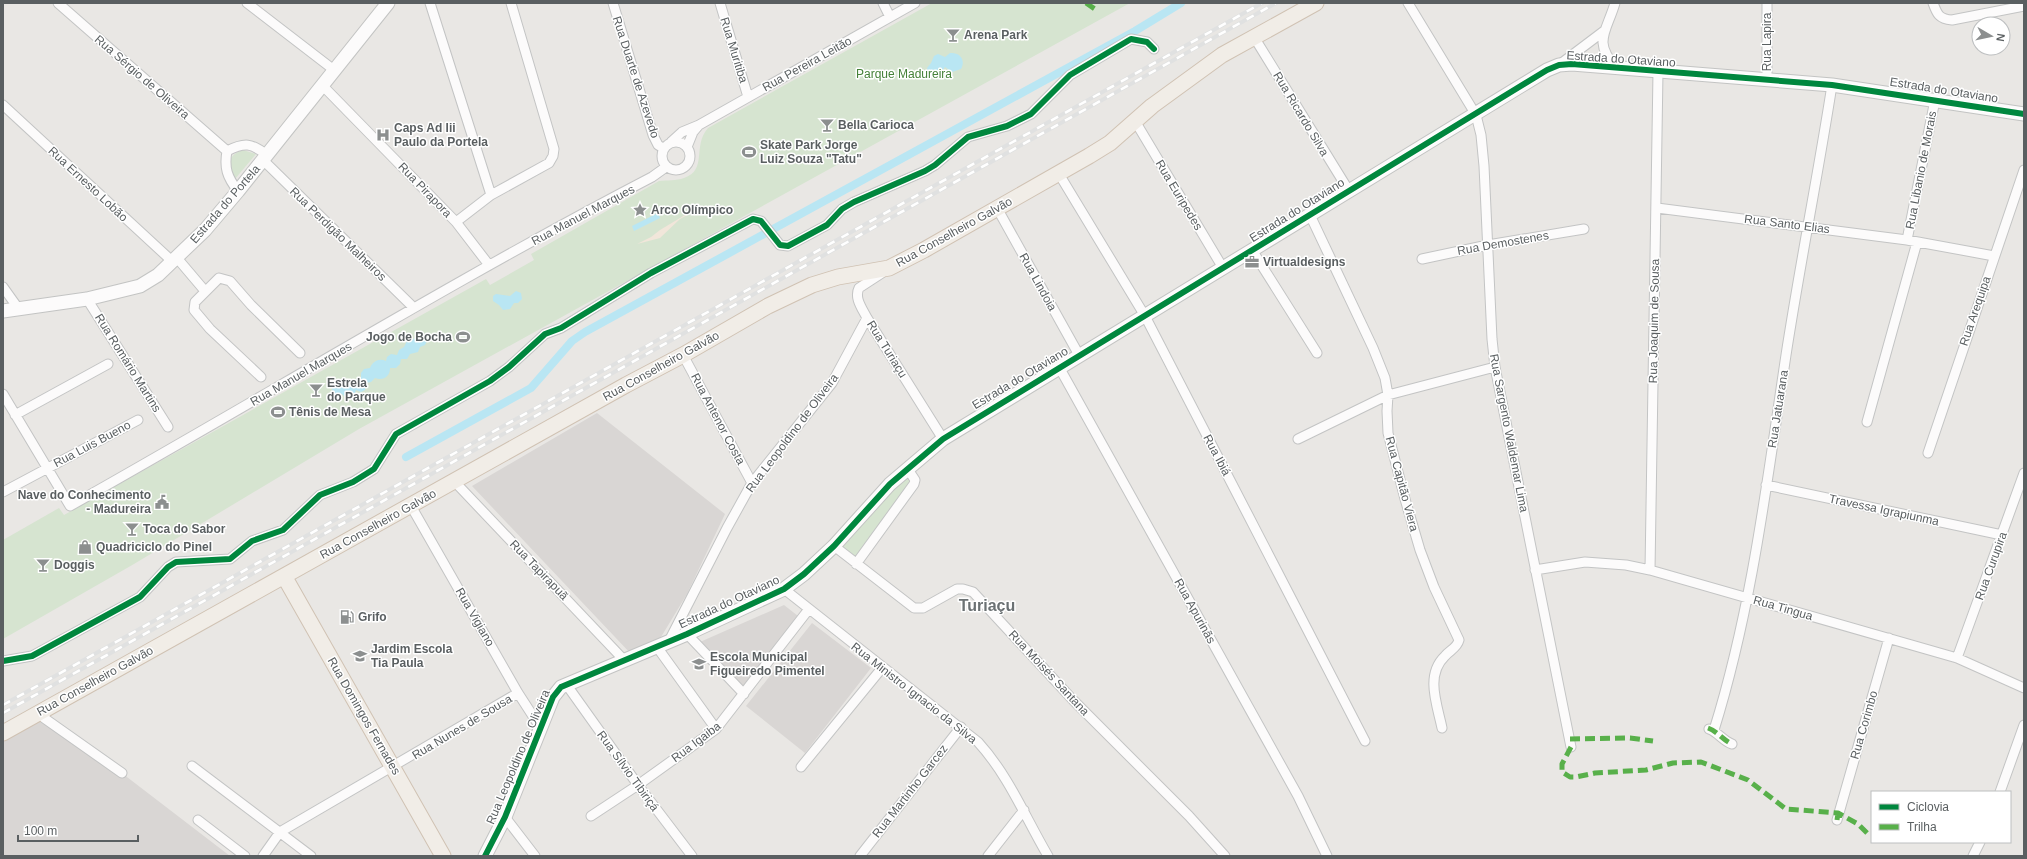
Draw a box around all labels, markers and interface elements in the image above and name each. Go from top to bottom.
street label: Rua Lapira [1760,12,1774,71]
street label: Rua Duarte de Azevedo [610,14,662,140]
street label: Rua Muritiba [717,15,751,85]
north arrow [1971,16,2011,56]
bar icon: Arena Park [945,27,961,43]
place label: Arena Park [964,28,1028,42]
street label: Rua Sérgio de Oliveira [92,32,192,122]
street label: Rua Pereira Leitão [760,33,854,94]
text: N [1994,33,2007,42]
street label: Estrada do Otaviano [1566,48,1676,70]
park label: Parque Madureira [856,67,952,81]
street label: Rua Ricardo Silva [1270,69,1332,159]
street label: Estrada do Otaviano [1889,75,1999,106]
street label: Rua Libanio de Morais [1903,110,1939,230]
bar icon: Bella Carioca [819,117,835,133]
place label: Bella Carioca [838,118,914,132]
place label: Caps Ad Iii Paulo da Portela [394,121,488,149]
hospital icon: Caps Ad Iii Paulo da Portela [375,127,391,143]
place label: Skate Park Jorge Luiz Souza "Tatu" [760,138,862,166]
street label: Rua Ernesto Lobão [45,144,131,225]
sports icon: Skate Park Jorge Luiz Souza "Tatu" [741,144,757,160]
street label: Rua Euripedes [1153,157,1205,233]
street label: Rua Pirapora [395,160,455,221]
street label: Estrada do Portela [187,162,263,246]
street label: Estrada do Otaviano [1247,175,1347,245]
street label: Rua Manuel Marques [529,182,637,248]
street label: Rua Perdigão Malheiros [287,184,389,284]
street label: Rua Conselheiro Galvão [893,194,1015,270]
place icon: Arco Olímpico [632,202,648,218]
place label: Arco Olímpico [651,203,733,217]
street label: Rua Santo Elias [1743,212,1831,236]
street label: Rua Demostenes [1456,228,1550,258]
street label: Rua Lindoia [1016,251,1060,314]
office icon: Virtualdesigns [1244,254,1260,270]
place label: Virtualdesigns [1263,255,1346,269]
street label: Rua Joaquim de Sousa [1646,258,1662,383]
street label: Rua Arequipa [1957,274,1994,348]
street label: Rua Romário Martins [92,311,164,415]
street label: Rua Turiaçu [864,318,910,380]
street label: Rua Conselheiro Galvão [600,328,722,404]
sports icon: Jogo de Bocha [455,329,471,345]
place label: Jogo de Bocha [366,330,452,344]
street label: Rua Manuel Marques [248,339,354,409]
street label: Estrada do Otaviano [970,344,1071,412]
street label: Rua Sargento Waldemar Lima [1487,353,1531,514]
street label: Rua Jatuarana [1765,369,1791,449]
street label: Rua Antenor Costa [688,371,748,467]
street label: Rua Leopoldino de Oliveira [743,371,841,495]
place label: Estrela do Parque [327,376,386,404]
bar icon: Estrela do Parque [308,382,324,398]
sports icon: Tênis de Mesa [270,404,286,420]
place label: Tênis de Mesa [289,405,371,419]
street label: Rua Luis Bueno [51,418,133,470]
street label: Rua Ibiá [1200,432,1234,478]
street label: Rua Capitão Viera [1383,435,1422,533]
street label: Rua Conselheiro Galvão [317,486,439,562]
place label: Nave do Conhecimento - Madureira [18,488,151,516]
street label: Travessa Igrapiunma [1828,491,1941,529]
public building icon: Nave do Conhecimento - Madureira [154,494,170,510]
bar icon: Toca do Sabor [124,521,140,537]
place label: Toca do Sabor [143,522,226,536]
street label: Rua Curupira [1972,530,2010,602]
street label: Rua Tapirapuã [507,537,571,603]
shop icon: Quadriciclo do Pinel [77,539,93,555]
place label: Quadriciclo do Pinel [96,540,212,554]
bar icon: Doggis [35,557,51,573]
place label: Doggis [54,558,95,572]
street label: Estrada do Otaviano [676,572,782,631]
street label: Rua Apurinãs [1171,576,1219,646]
street label: Rua Vigiano [453,585,498,649]
street label: Rua Tingua [1752,593,1815,623]
district label: Turiaçu [959,597,1015,614]
fuel station icon: Grifo [339,609,355,625]
place label: Grifo [358,610,387,624]
street label: Rua Moisés Santana [1006,627,1092,719]
street label: Rua Ministro Ignacio da Silva [848,640,980,747]
place label: Jardim Escola Tia Paula [371,642,453,670]
street label: Rua Conselheiro Galvão [34,643,156,719]
school or university icon: Jardim Escola Tia Paula [352,648,368,664]
place label: Escola Municipal Figueiredo Pimentel [710,650,825,678]
street label: Rua Domingos Fernades [325,655,403,777]
school or university icon: Escola Municipal Figueiredo Pimentel [691,656,707,672]
street label: Rua Leopoldino de Oliveira [483,687,553,826]
street label: Rua Corimbo [1848,689,1881,761]
street label: Rua Nunes de Sousa [410,691,515,762]
street label: Rua Igaiba [669,719,724,765]
street label: Rua Sílvio Tibiriçá [594,728,662,814]
street label: Rua Martinho Garcez [869,742,951,840]
legend [1871,791,2011,843]
text: Ciclovia [1907,800,1949,814]
scale bar [18,817,138,843]
text: Trilha [1907,820,1937,834]
text: 100 m [24,824,57,838]

